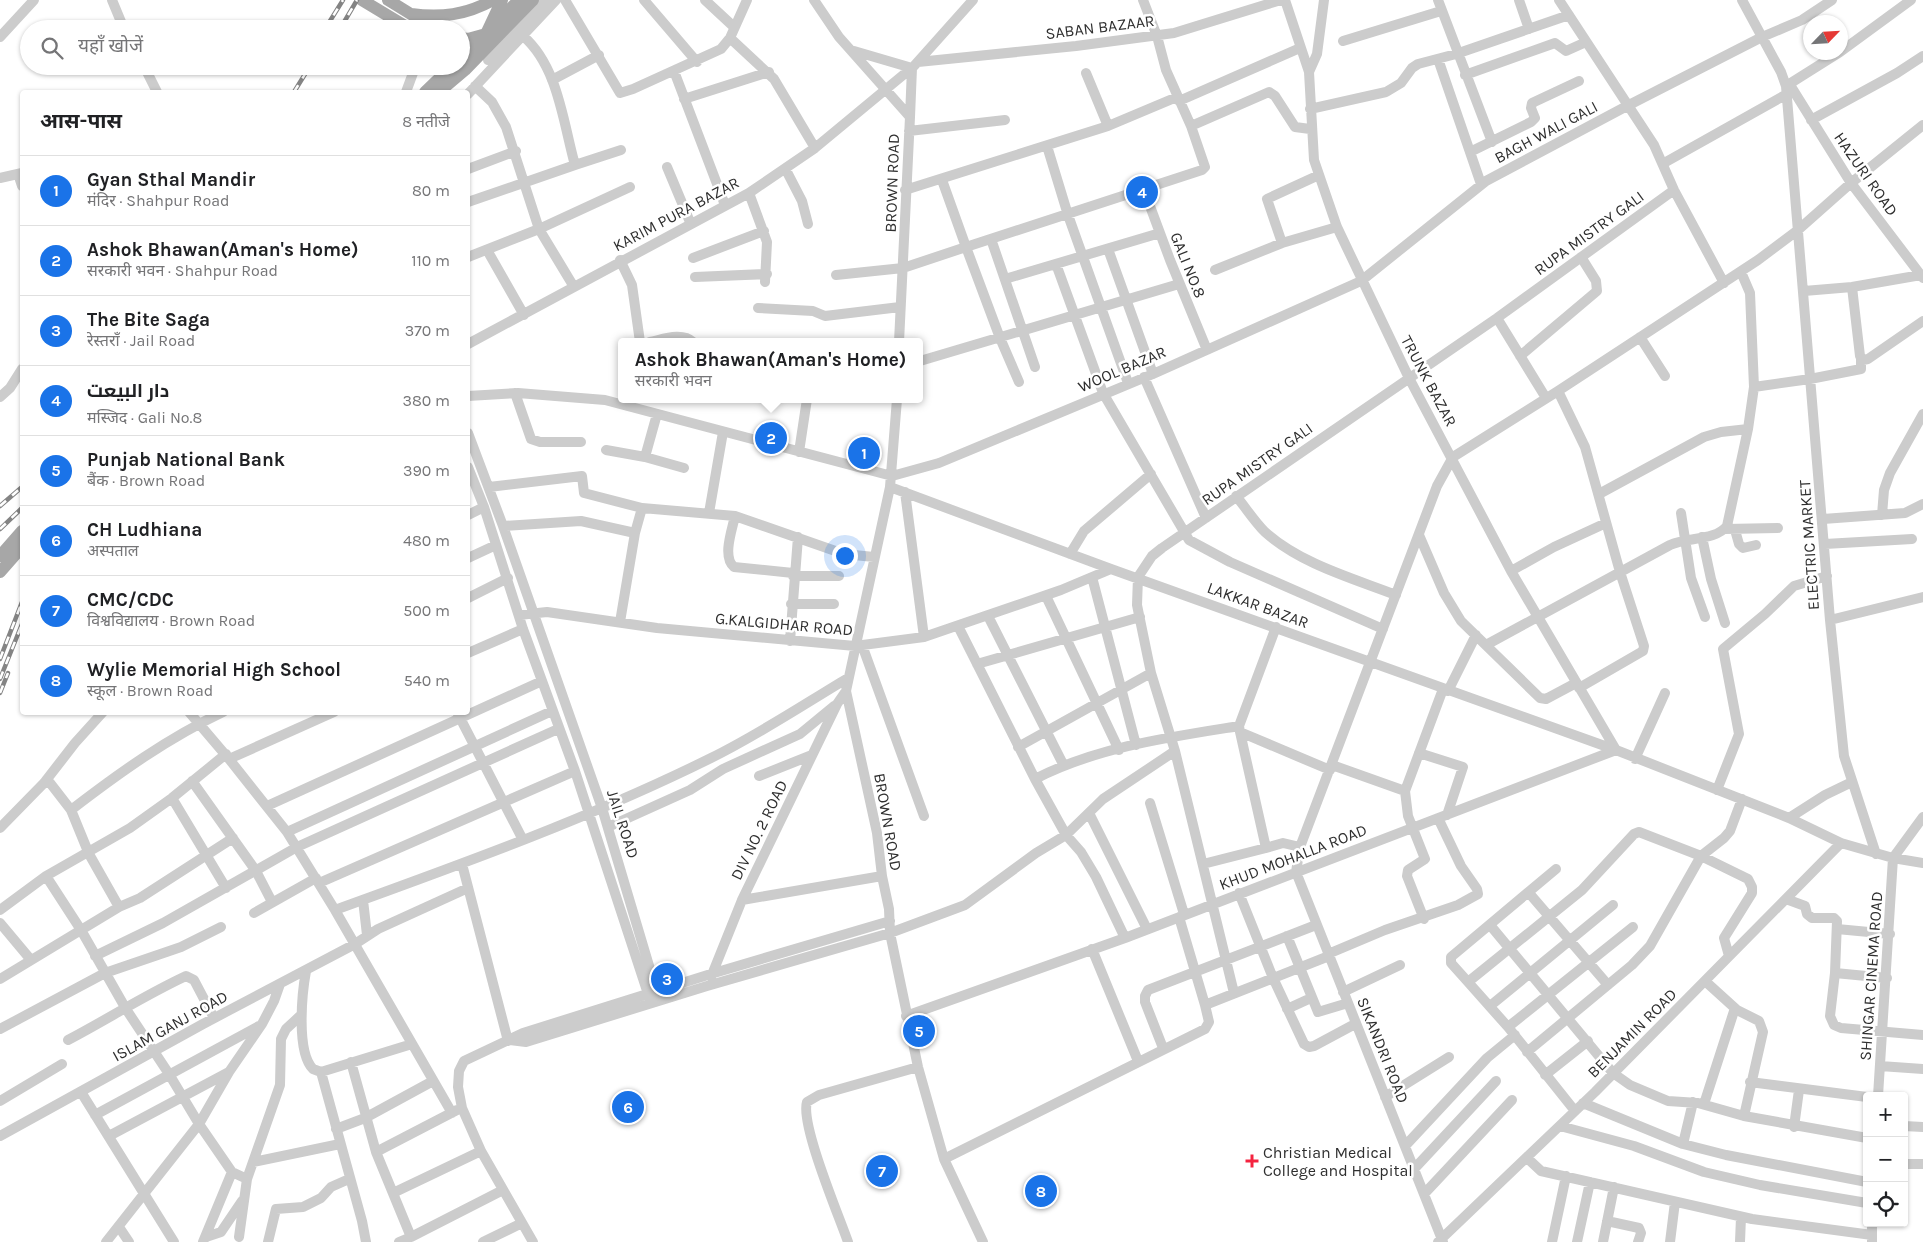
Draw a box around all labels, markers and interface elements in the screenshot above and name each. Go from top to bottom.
street label: SABAN BAZAAR [1044,11,1156,43]
north arrow [1803,15,1848,60]
search box [20,20,470,75]
icon: search [38,34,66,62]
text: यहाँ खोजें [78,35,143,57]
street label: BAGH WALI GALI [1491,97,1601,167]
text: आस-पास [40,109,122,133]
text: 8 नतीजे [402,112,450,131]
street label: HAZURI ROAD [1830,129,1902,219]
street label: BROWN ROAD [881,133,903,233]
text: Gyan Sthal Mandir [87,169,255,191]
street label: KARIM PURA BAZAR [610,173,742,255]
pin: 4 [1126,173,1158,211]
text: 1 [53,181,59,200]
text: 80 m [412,181,450,200]
street label: RUPA MISTRY GALI [1530,187,1648,279]
text: मंदिर · Shahpur Road [87,191,229,210]
street label: GALI NO.8 [1166,229,1210,301]
text: Ashok Bhawan(Aman's Home) [87,239,359,261]
text: 2 [51,251,61,270]
text: 110 m [411,251,450,270]
text: सरकारी भवन · Shahpur Road [87,261,278,280]
text: The Bite Saga [87,309,210,331]
text: 3 [51,321,61,340]
text: 370 m [405,321,450,340]
text: रेस्तराँ · Jail Road [87,331,195,350]
street label: TRUNK BAZAR [1397,332,1461,430]
popup [618,338,923,403]
street label: WOOL BAZAR [1075,342,1169,396]
text: Ashok Bhawan(Aman's Home) [635,349,906,371]
text: सरकारी भवन [635,371,712,390]
text: دار البیعت [87,380,169,402]
text: 4 [51,391,61,410]
text: 380 m [402,391,450,410]
text: मस्जिद · Gali No.8 [87,408,202,427]
pin: 2 [755,419,787,457]
street label: RUPA MISTRY GALI [1198,419,1316,509]
pin: 1 [848,434,880,472]
text: Punjab National Bank [87,449,285,471]
text: 5 [51,461,61,480]
text: 390 m [403,461,450,480]
text: बैंक · Brown Road [87,471,205,490]
street label: ELECTRIC MARKET [1795,479,1823,611]
text: CH Ludhiana [87,519,202,541]
text: 6 [51,531,61,550]
text: 480 m [403,531,450,550]
text: अस्पताल [87,541,139,560]
your location [832,543,858,569]
street label: LAKKAR BAZAR [1205,578,1311,632]
text: CMC/CDC [87,589,174,611]
text: 7 [52,601,60,620]
text: 500 m [403,601,450,620]
street label: G.KALGIDHAR ROAD [714,609,854,639]
text: विश्वविद्यालय · Brown Road [87,611,255,630]
text: Wylie Memorial High School [87,659,341,681]
text: 8 [51,671,61,690]
text: 540 m [404,671,450,690]
text: स्कूल · Brown Road [87,681,213,700]
street label: BROWN ROAD [870,772,906,872]
street label: DIV NO. 2 ROAD [727,777,791,883]
street label: JAIL ROAD [603,787,643,861]
street label: KHUD MOHALLA ROAD [1216,820,1370,894]
street label: SHINGAR CINEMA ROAD [1856,891,1886,1061]
pin: 3 [651,960,683,998]
street label: BENJAMIN ROAD [1583,984,1681,1082]
street label: ISLAM GANJ ROAD [109,986,231,1066]
street label: SIKANDRI ROAD [1353,994,1413,1106]
pin: 5 [903,1012,935,1050]
pin: 6 [612,1088,644,1126]
map controls [1863,1092,1908,1227]
button: + [1863,1092,1908,1137]
button: − [1863,1137,1908,1182]
place label: Christian Medical College and Hospital [1263,1143,1413,1180]
pin: 7 [866,1152,898,1190]
marker: Christian Medical College and Hospital [1245,1154,1259,1168]
pin: 8 [1025,1172,1057,1210]
button: locate [1863,1182,1908,1227]

